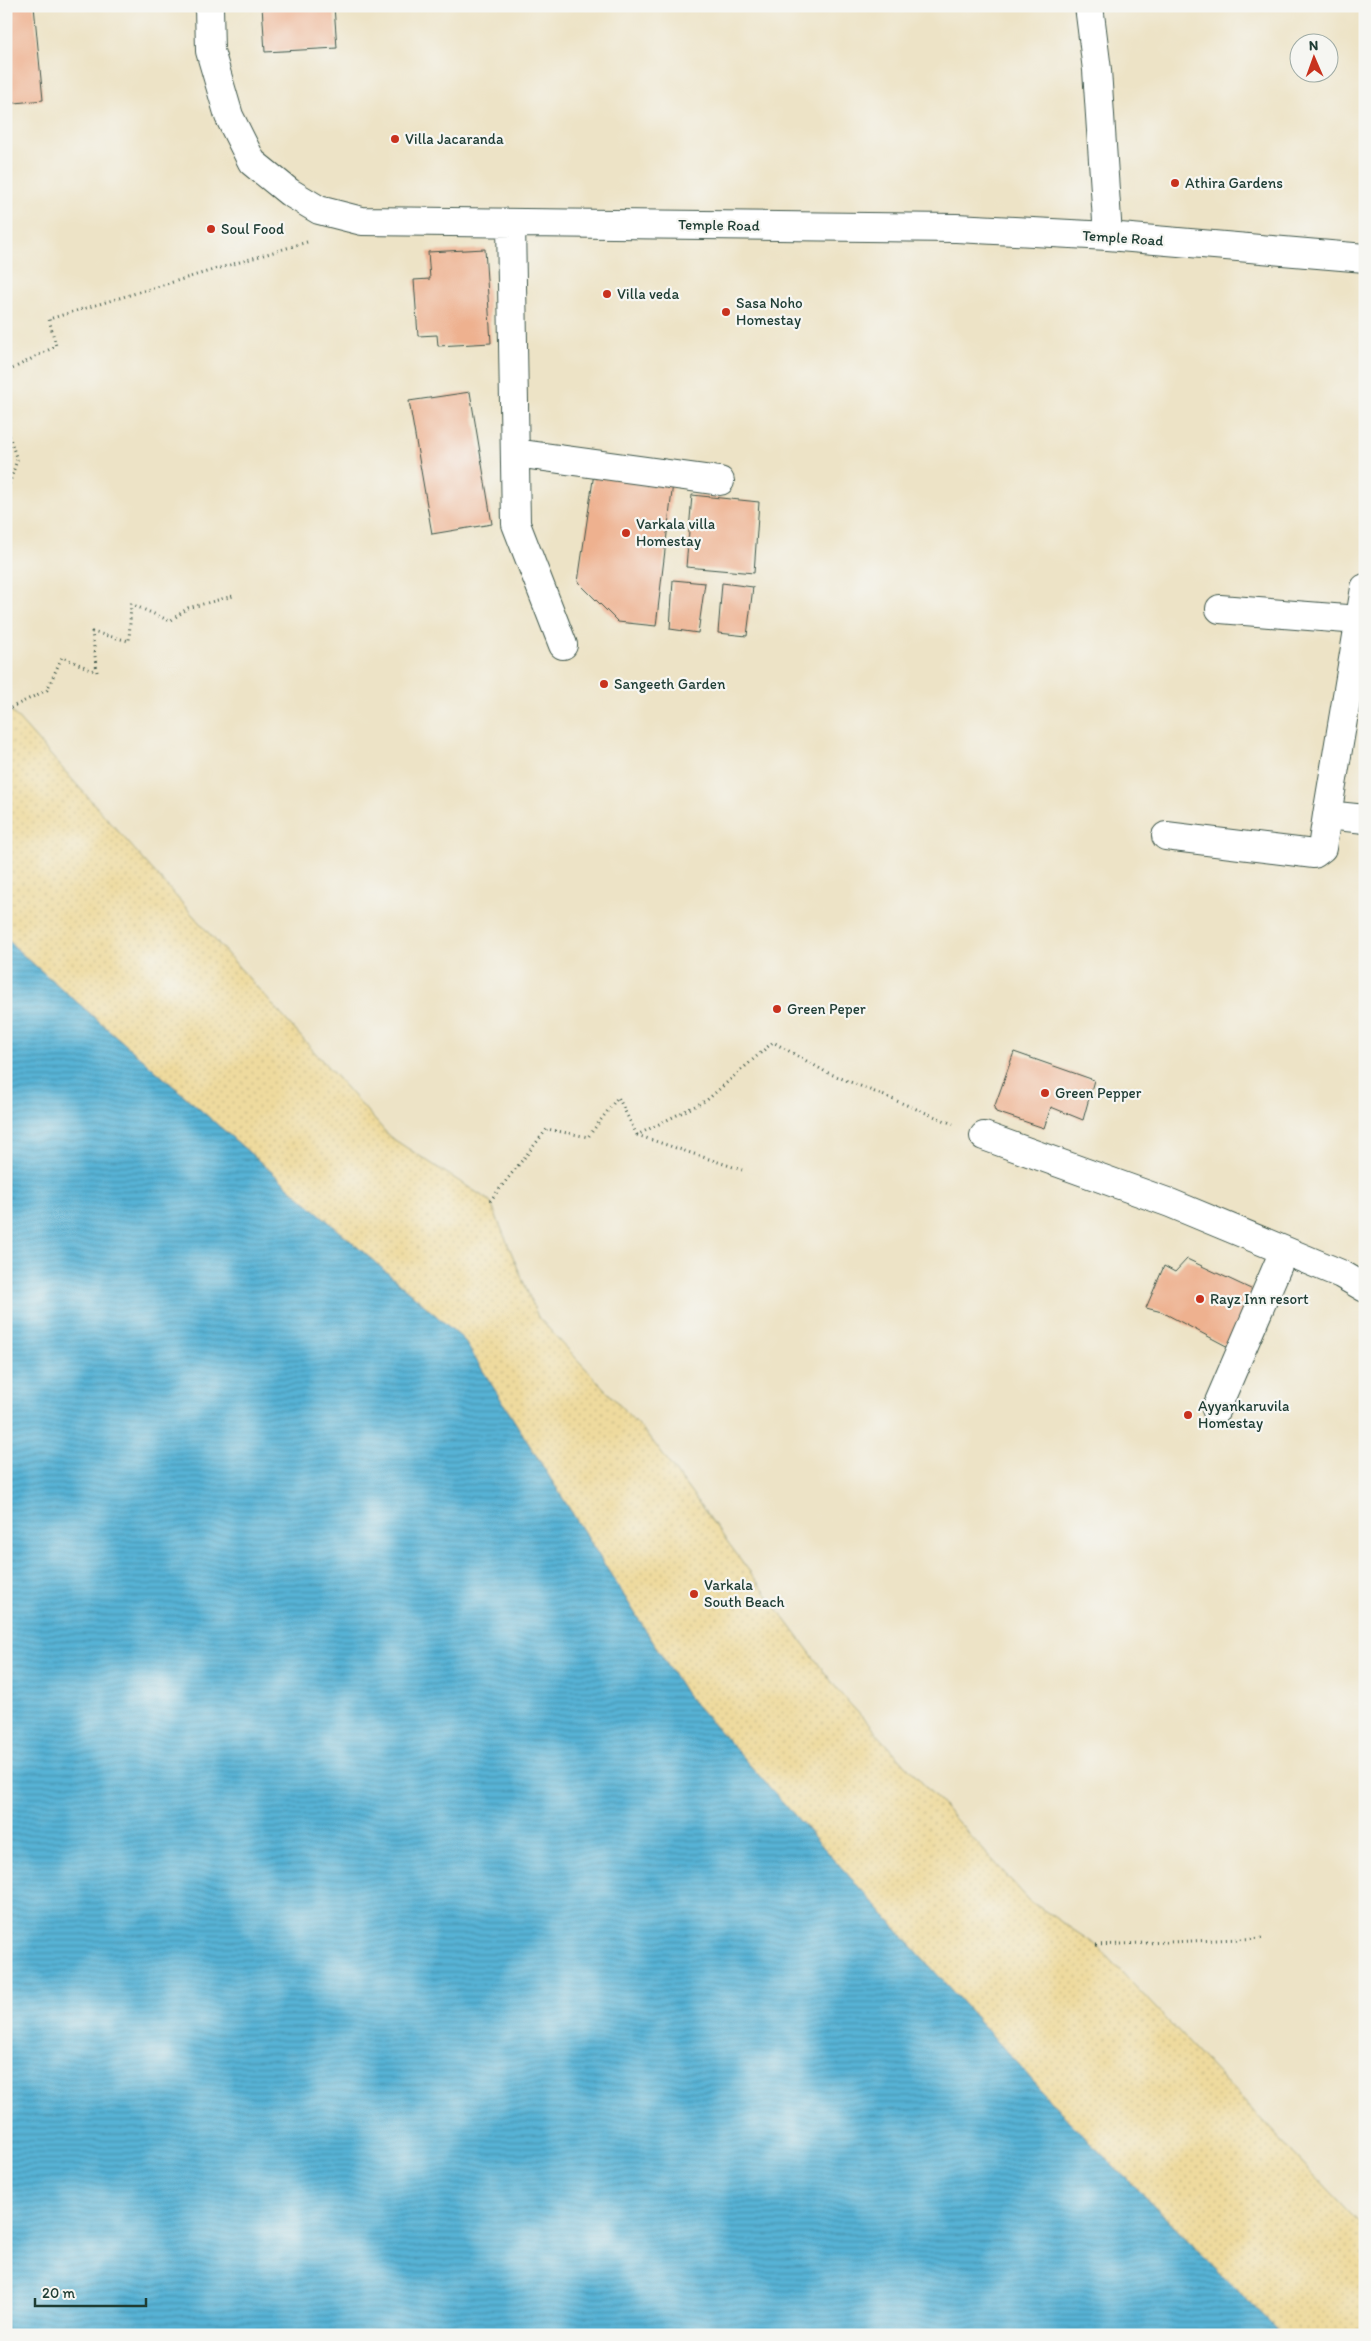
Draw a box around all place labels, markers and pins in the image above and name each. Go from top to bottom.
place label: Villa Jacaranda [405,130,504,148]
marker: Villa Jacaranda [389,133,401,145]
place label: Athira Gardens [1185,174,1283,192]
marker: Athira Gardens [1169,177,1181,189]
place label: Soul Food [221,220,284,238]
marker: Soul Food [205,223,217,235]
place label: Villa veda [617,285,679,303]
marker: Villa veda [601,288,613,300]
place label: Sasa Noho Homestay [736,294,803,329]
marker: Sasa Noho Homestay [720,306,732,318]
place label: Varkala villa Homestay [636,515,716,550]
marker: Varkala villa Homestay [620,527,632,539]
place label: Sangeeth Garden [614,675,726,693]
marker: Sangeeth Garden [598,678,610,690]
place label: Green Peper [787,1000,866,1018]
marker: Green Peper [771,1003,783,1015]
place label: Green Pepper [1055,1084,1142,1102]
marker: Green Pepper [1039,1087,1051,1099]
place label: Rayz Inn resort [1210,1290,1309,1308]
marker: Rayz Inn resort [1194,1293,1206,1305]
place label: Ayyankaruvila Homestay [1198,1397,1290,1432]
marker: Ayyankaruvila Homestay [1182,1409,1194,1421]
place label: Varkala South Beach [704,1576,785,1611]
marker: Varkala South Beach [688,1588,700,1600]

